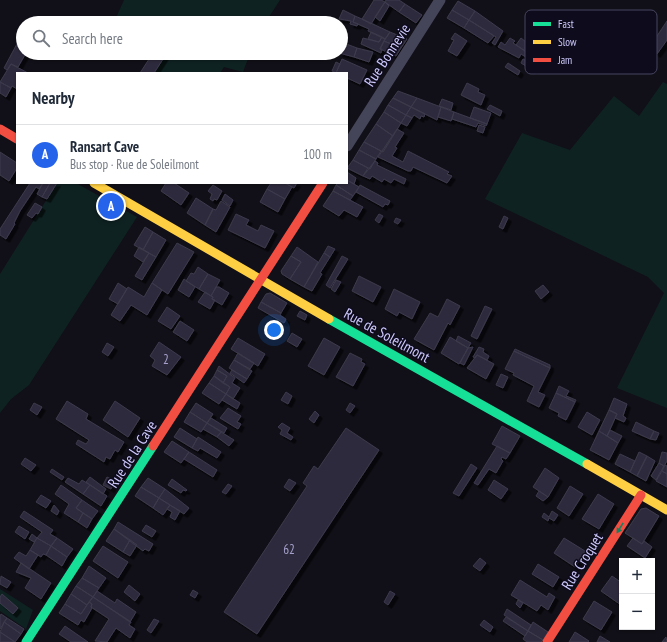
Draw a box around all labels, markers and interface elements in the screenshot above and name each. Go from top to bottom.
legend [525,10,657,74]
search box [16,16,348,60]
text: Fast [558,17,574,31]
street label: Rue Bonnevie [360,20,414,90]
icon: search [30,27,52,49]
text: Search here [62,29,123,48]
text: Slow [558,35,577,49]
text: Jam [557,53,572,67]
text: Nearby [32,87,75,109]
text: Ransart Cave [70,137,139,156]
text: A [42,146,48,163]
text: 100 m [303,146,332,163]
text: Bus stop · Rue de Soleilmont [70,156,199,173]
pin: A [98,191,124,221]
street label: Rue de Soleilmont [341,304,433,366]
your location [264,320,284,340]
house number: 2 [163,351,169,368]
street label: Rue de la Cave [103,417,161,491]
one-way arrow [616,522,623,534]
street label: Rue Croquet [557,529,607,593]
house number: 62 [283,541,295,558]
map controls [619,558,655,630]
button: + [619,558,655,594]
button: − [619,594,655,630]

